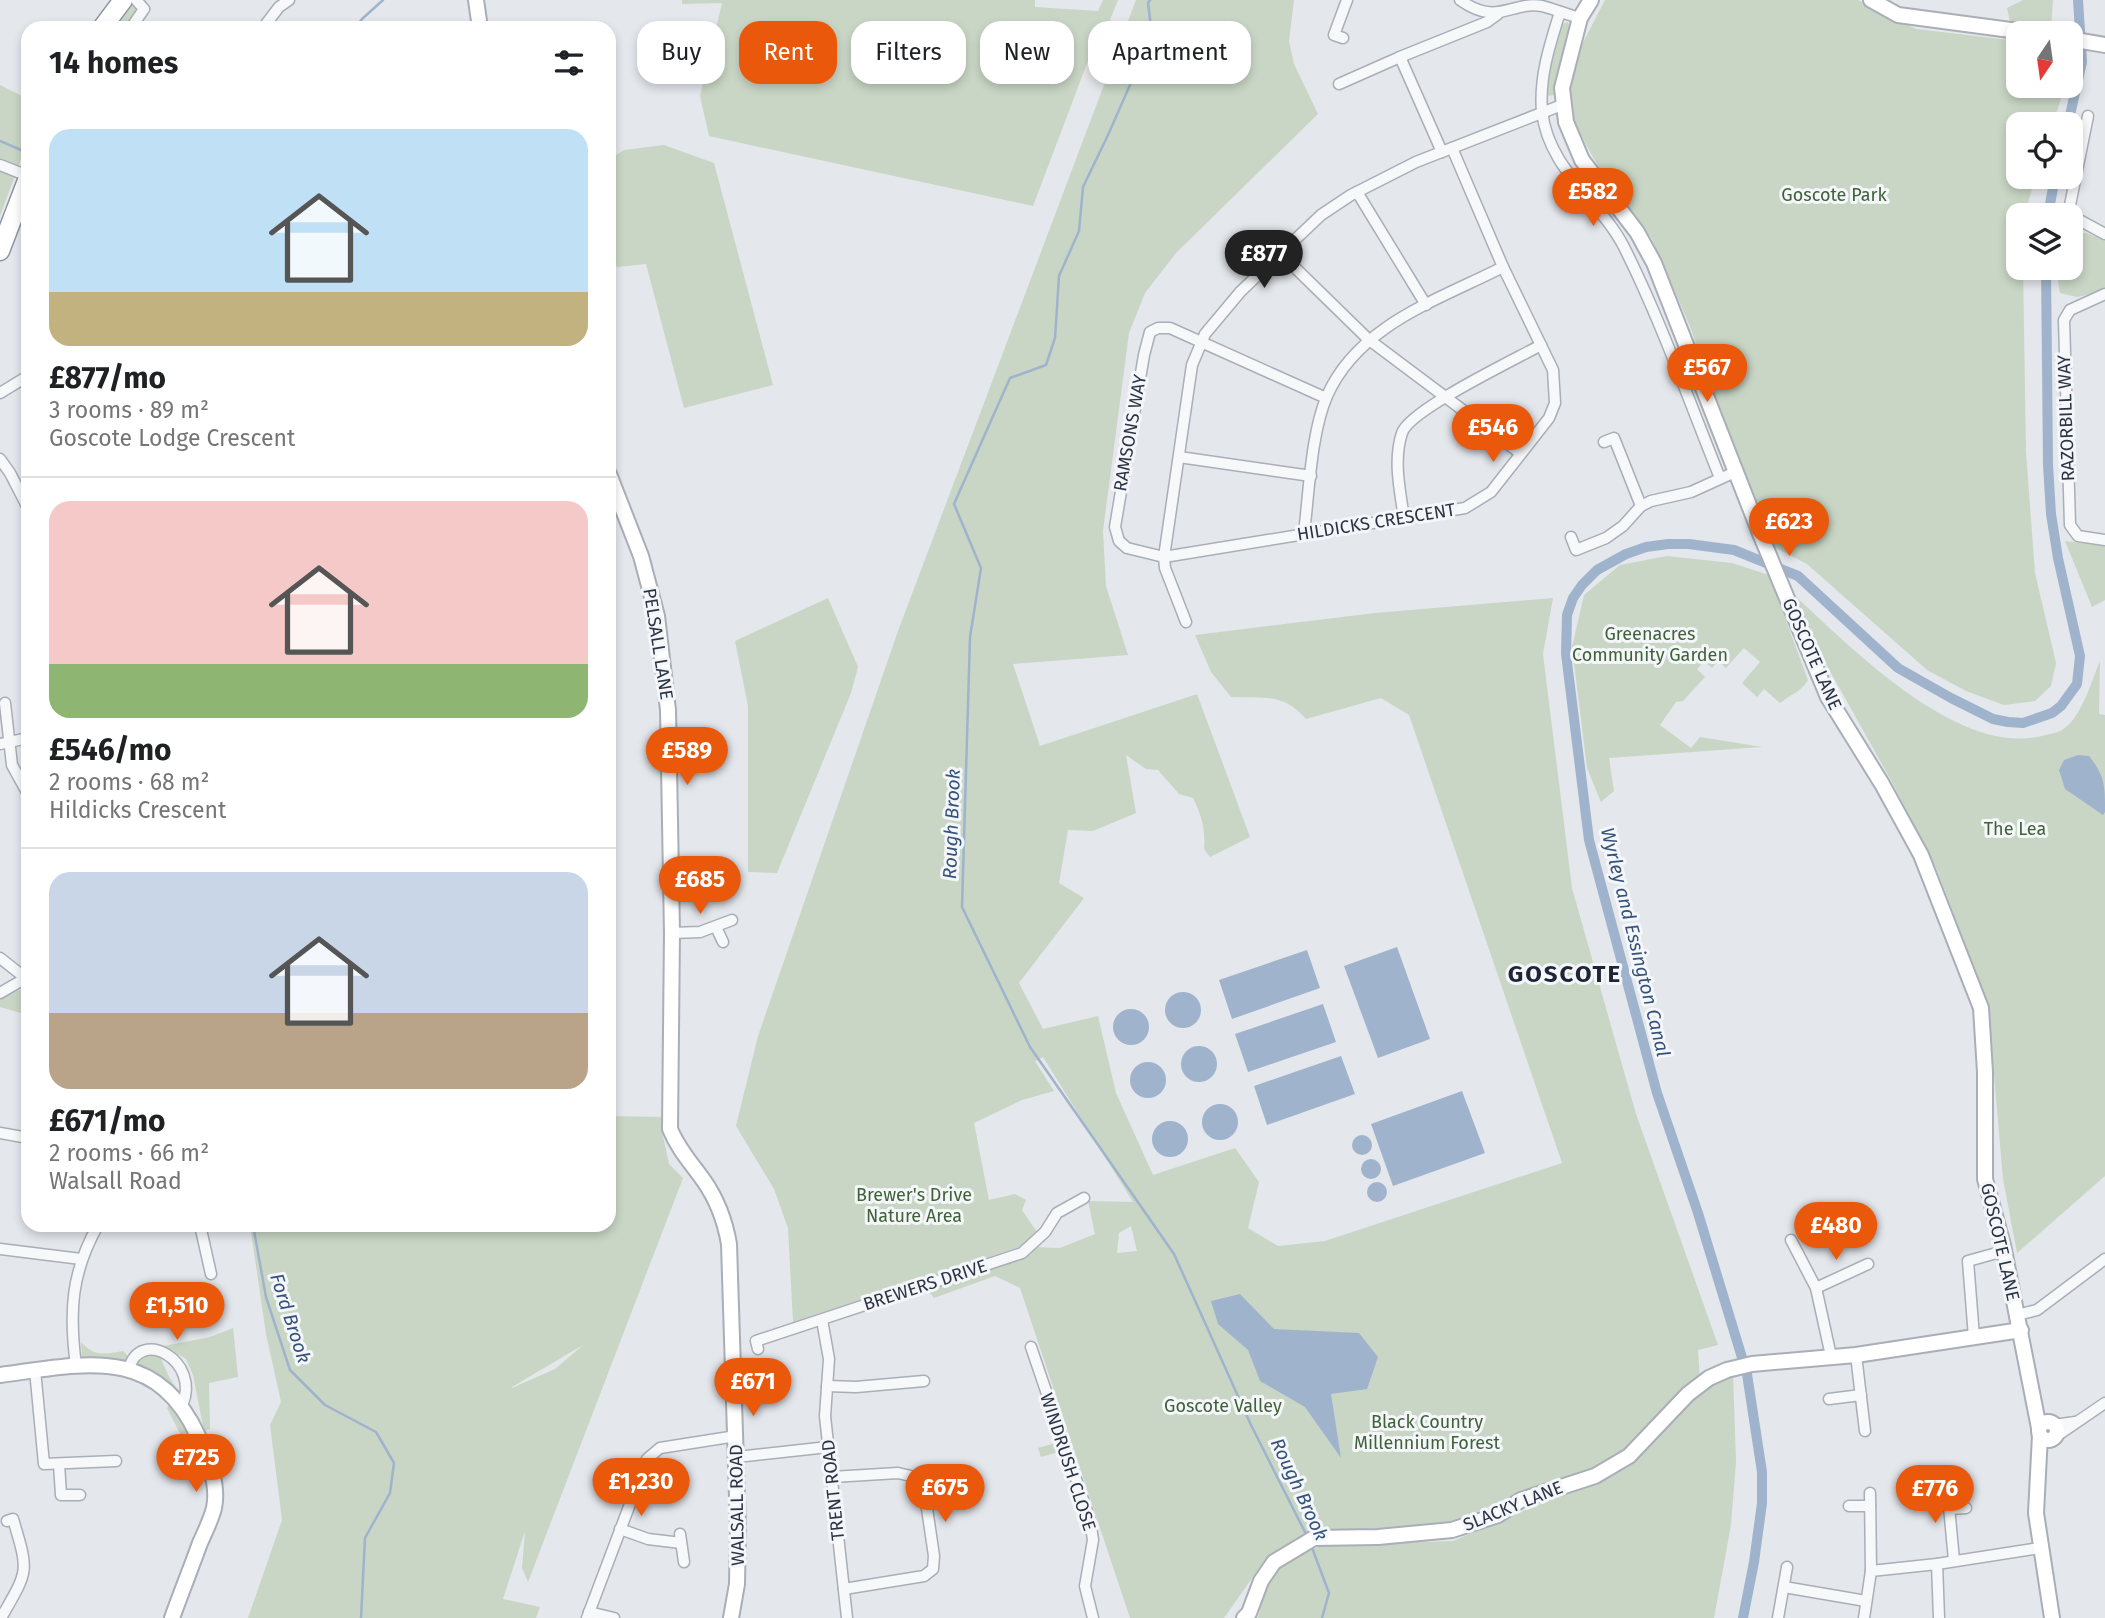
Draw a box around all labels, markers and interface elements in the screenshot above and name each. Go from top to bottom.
chip: Buy [637,21,725,84]
chip: Rent [739,21,837,84]
chip: Filters [851,21,966,84]
chip: New [980,21,1074,84]
chip: Apartment [1088,21,1251,84]
north arrow [2006,21,2082,98]
map controls [2006,21,2083,280]
icon: filters [550,44,588,82]
text: 14 homes [49,45,178,81]
button: locate [2006,112,2083,189]
pin: £582 [1552,168,1634,228]
icon: home [256,175,382,301]
text: £582 [1568,177,1618,205]
park label: Goscote Park [1781,184,1887,206]
button: layers [2006,203,2083,280]
pin: £877 [1223,230,1305,290]
text: £877 [1241,239,1287,267]
pin: £567 [1666,344,1748,404]
text: £567 [1683,353,1731,381]
street label: RAZORBILL WAY [2053,354,2079,482]
text: £877/mo [49,360,166,396]
street label: RAMSONS WAY [1109,373,1151,493]
text: 3 rooms · 89 m² [49,396,209,424]
pin: £546 [1452,405,1534,464]
text: £546 [1468,413,1518,441]
text: Goscote Lodge Crescent [49,424,295,452]
pin: £623 [1748,498,1830,558]
street label: HILDICKS CRESCENT [1295,499,1457,545]
text: £623 [1765,507,1813,535]
icon: home [256,547,382,673]
street label: PELSALL LANE [638,587,678,701]
street label: GOSCOTE LANE [1778,595,1846,713]
park label: Greenacres Community Garden [1572,623,1728,666]
pin: £589 [646,728,728,787]
text: £546/mo [49,732,172,768]
text: £589 [662,736,712,764]
text: 2 rooms · 68 m² [49,768,210,796]
water label: Rough Brook [938,768,965,880]
text: Hildicks Crescent [49,796,226,824]
park label: The Lea [1984,818,2046,840]
water label: Wyrley and Essington Canal [1596,825,1675,1059]
pin: £685 [659,856,741,916]
text: £685 [675,865,725,893]
icon: home [256,918,382,1044]
district label: GOSCOTE [1508,960,1622,988]
text: £671/mo [49,1103,166,1139]
text: 2 rooms · 66 m² [49,1139,209,1167]
text: Walsall Road [49,1167,182,1195]
street label: GOSCOTE LANE [1976,1181,2024,1303]
park label: Brewer's Drive Nature Area [856,1184,972,1227]
pin: £480 [1795,1202,1877,1262]
text: £480 [1810,1211,1862,1239]
street label: BREWERS DRIVE [860,1255,990,1315]
water label: Ford Brook [265,1271,316,1366]
pin: £1,510 [120,1282,234,1342]
text: £1,510 [145,1291,209,1319]
pin: £671 [712,1358,794,1418]
text: £671 [730,1367,776,1395]
street label: WINDRUSH CLOSE [1035,1390,1101,1534]
park label: Goscote Valley [1164,1395,1282,1417]
park label: Black Country Millennium Forest [1354,1411,1501,1454]
pin: £725 [155,1434,237,1494]
water label: Rough Brook [1266,1434,1333,1544]
street label: TRENT ROAD [817,1439,849,1541]
text: £725 [172,1443,220,1471]
street label: WALSALL ROAD [725,1444,749,1566]
pin: £1,230 [584,1458,698,1518]
pin: £675 [904,1464,986,1524]
pin: £776 [1894,1466,1976,1525]
text: £1,230 [609,1467,673,1495]
text: £675 [922,1473,968,1501]
text: £776 [1912,1474,1958,1502]
street label: SLACKY LANE [1460,1476,1566,1536]

